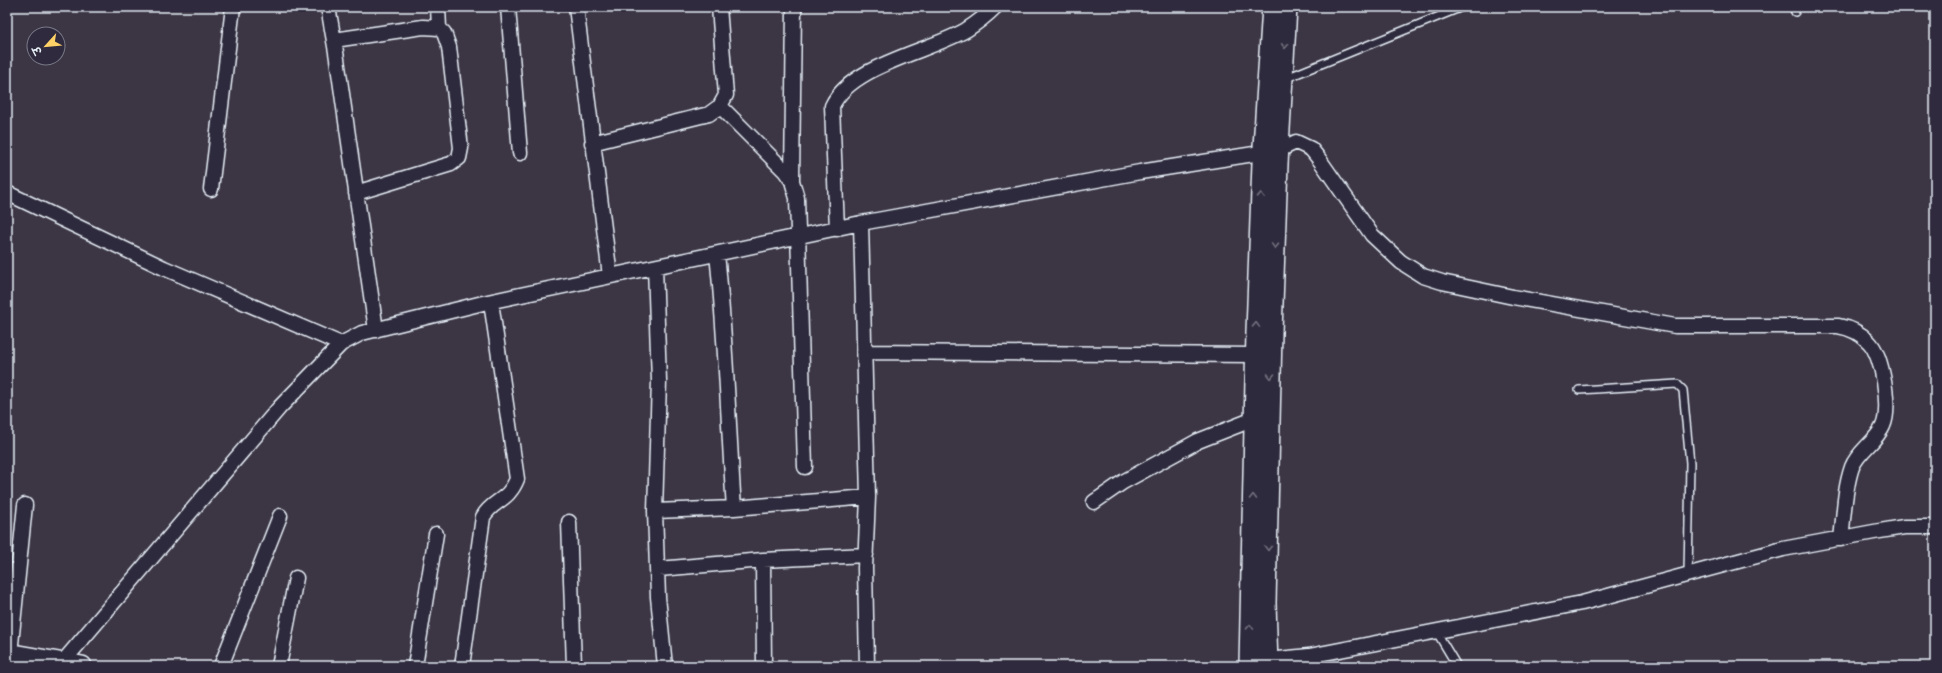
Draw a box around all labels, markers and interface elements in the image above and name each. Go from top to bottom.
north arrow [26,26,66,66]
text: उ [28,43,45,58]
one-way arrow [1281,43,1289,49]
one-way arrow [1257,192,1265,198]
one-way arrow [1271,243,1279,249]
one-way arrow [1252,322,1261,328]
one-way arrow [1267,373,1275,379]
one-way arrow [1249,494,1257,500]
one-way arrow [1263,545,1272,551]
one-way arrow [1246,624,1254,630]

